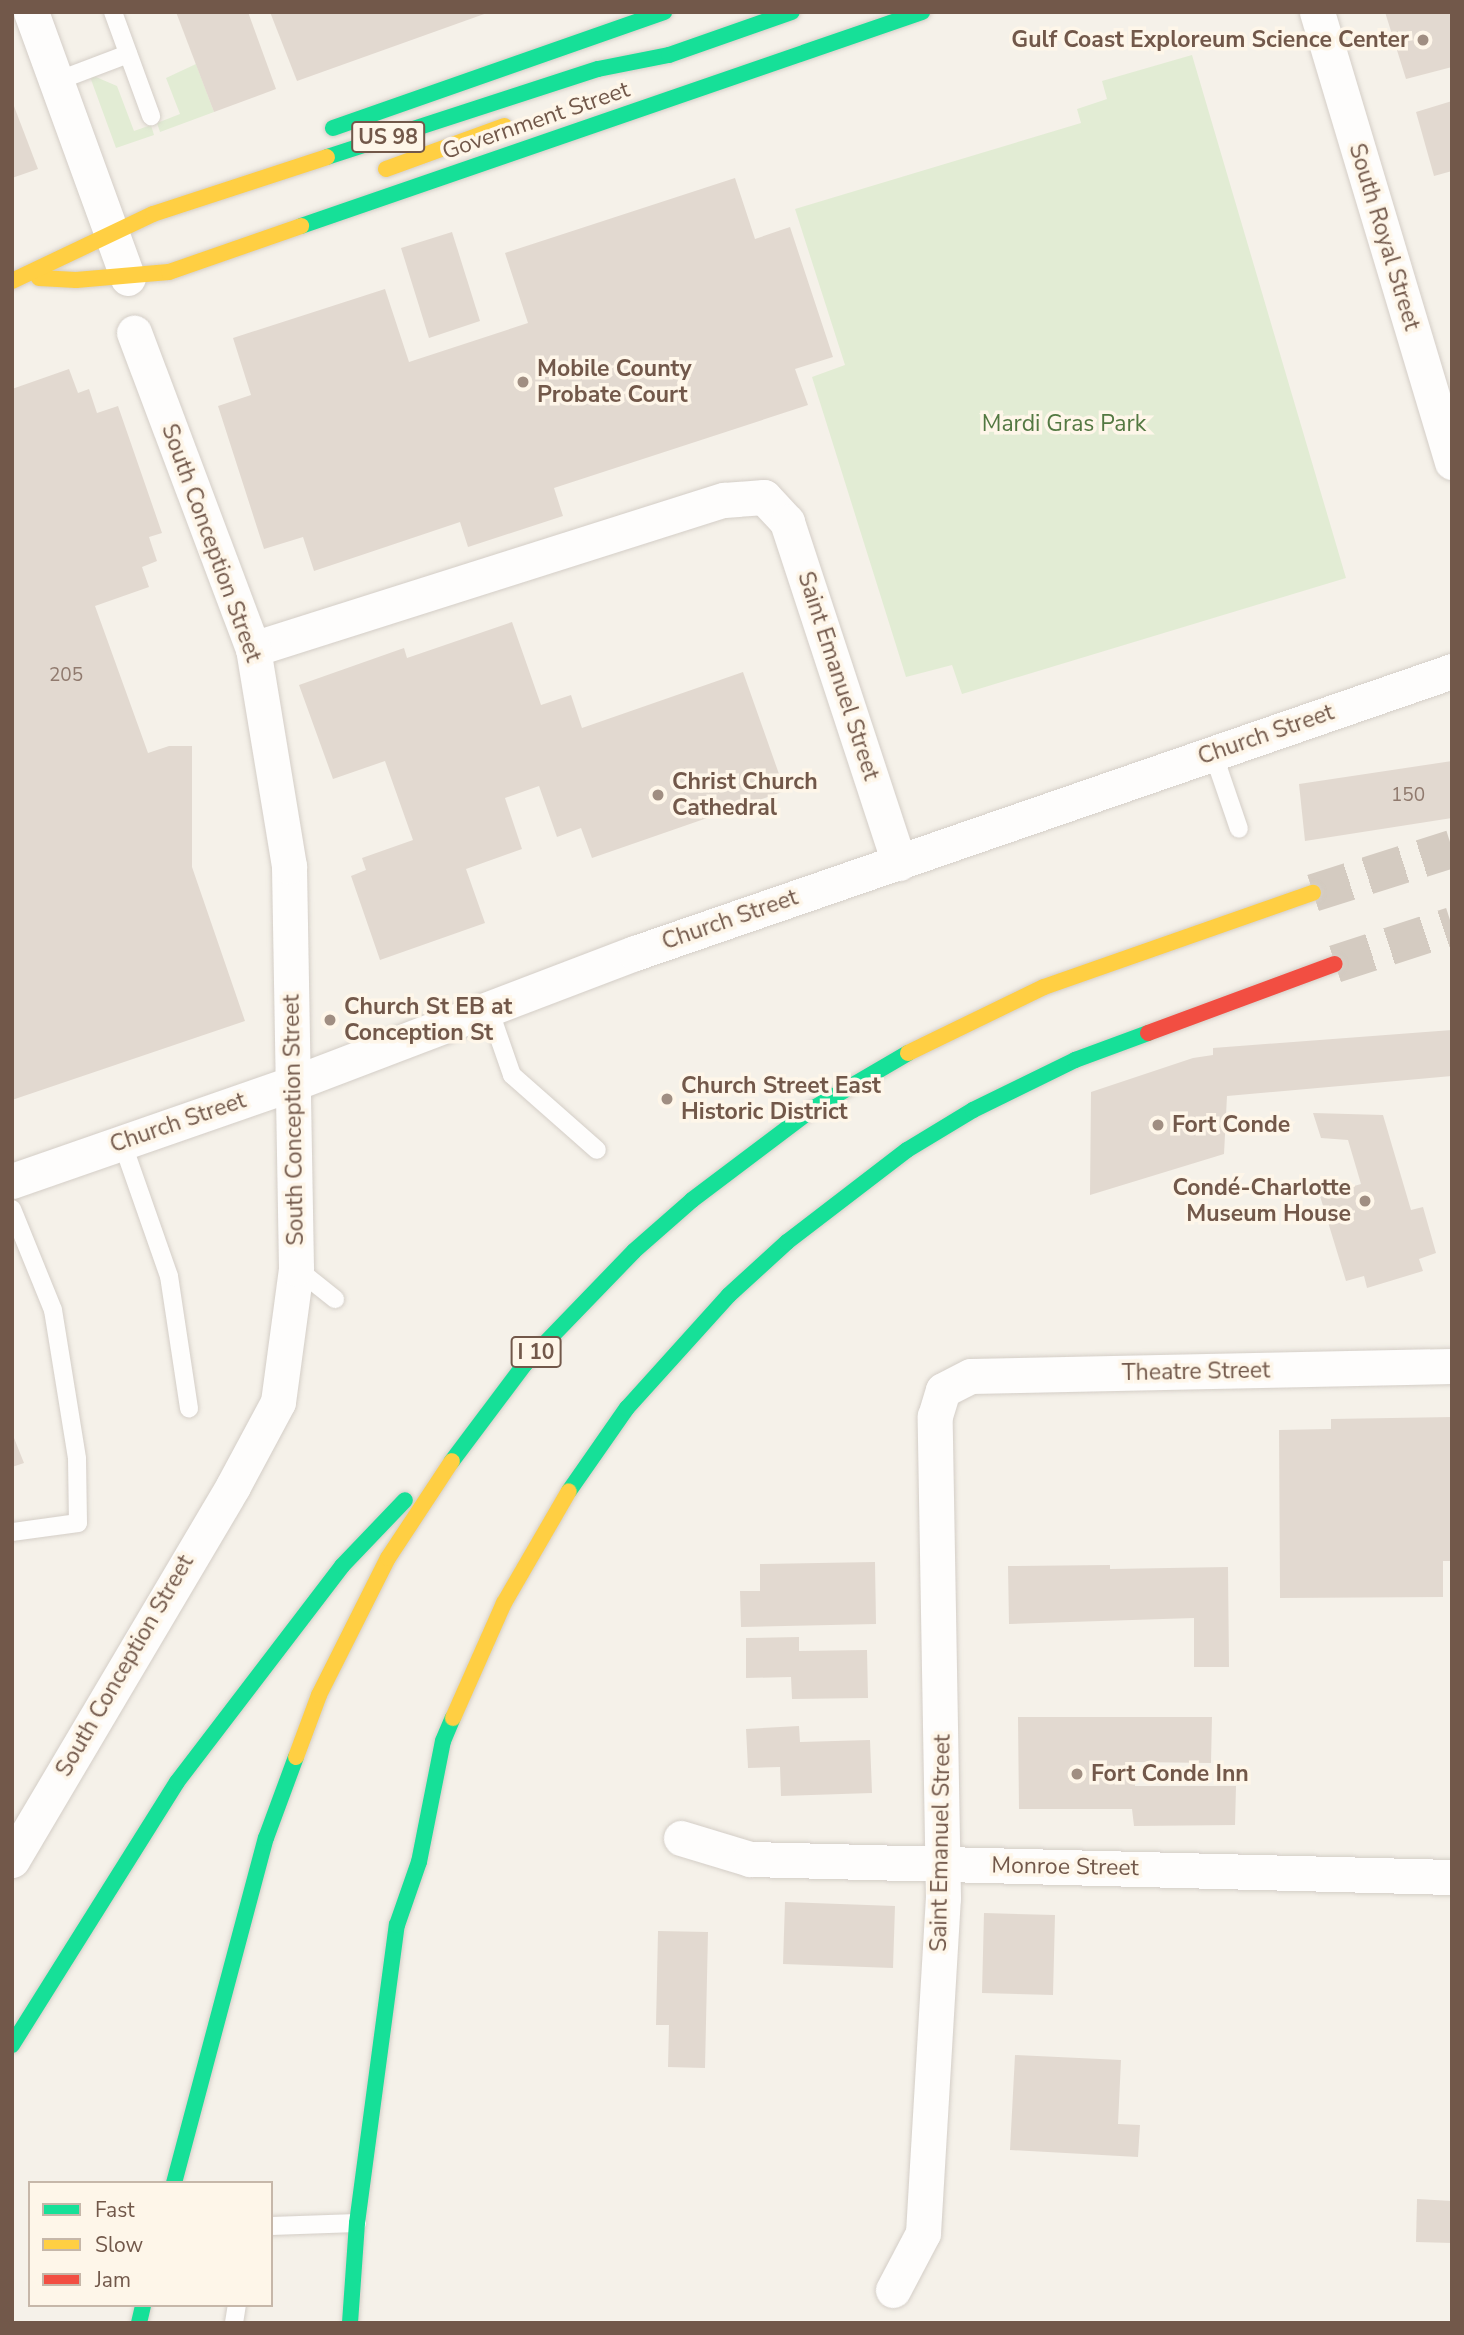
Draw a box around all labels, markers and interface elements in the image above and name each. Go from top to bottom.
place label: Gulf Coast Exploreum Science Center [1011,26,1409,54]
marker: Gulf Coast Exploreum Science Center [1415,32,1431,48]
street label: Government Street [439,76,633,166]
road number: US 98 [350,120,426,154]
street label: South Royal Street [1342,140,1426,334]
place label: Mobile County Probate Court [537,355,692,409]
marker: Mobile County Probate Court [515,374,531,390]
park label: Mardi Gras Park [982,410,1146,438]
street label: South Conception Street [155,420,267,666]
street label: Saint Emanuel Street [791,568,885,784]
house number: 205 [49,665,83,687]
street label: Church Street [1194,699,1338,771]
place label: Christ Church Cathedral [672,768,818,822]
house number: 150 [1391,785,1425,807]
marker: Christ Church Cathedral [650,787,666,803]
street label: Church Street [658,884,802,956]
place label: Church St EB at Conception St [344,993,512,1047]
street label: South Conception Street [278,994,310,1246]
marker: Church St EB at Conception St [322,1012,338,1028]
place label: Church Street East Historic District [681,1072,881,1126]
street label: Church Street [106,1087,250,1159]
marker: Church Street East Historic District [659,1091,675,1107]
place label: Fort Conde [1172,1111,1290,1139]
marker: Fort Conde [1150,1117,1166,1133]
place label: Condé-Charlotte Museum House [1173,1174,1351,1228]
marker: Condé-Charlotte Museum House [1357,1193,1373,1209]
road number: I 10 [510,1334,562,1370]
street label: Theatre Street [1122,1357,1270,1387]
street label: South Conception Street [50,1550,200,1782]
street label: Saint Emanuel Street [925,1734,957,1952]
place label: Fort Conde Inn [1091,1760,1249,1788]
marker: Fort Conde Inn [1069,1766,1085,1782]
street label: Monroe Street [991,1852,1139,1882]
legend [28,2181,273,2307]
text: Fast [95,2196,135,2224]
text: Slow [95,2231,143,2259]
text: Jam [95,2266,131,2294]

